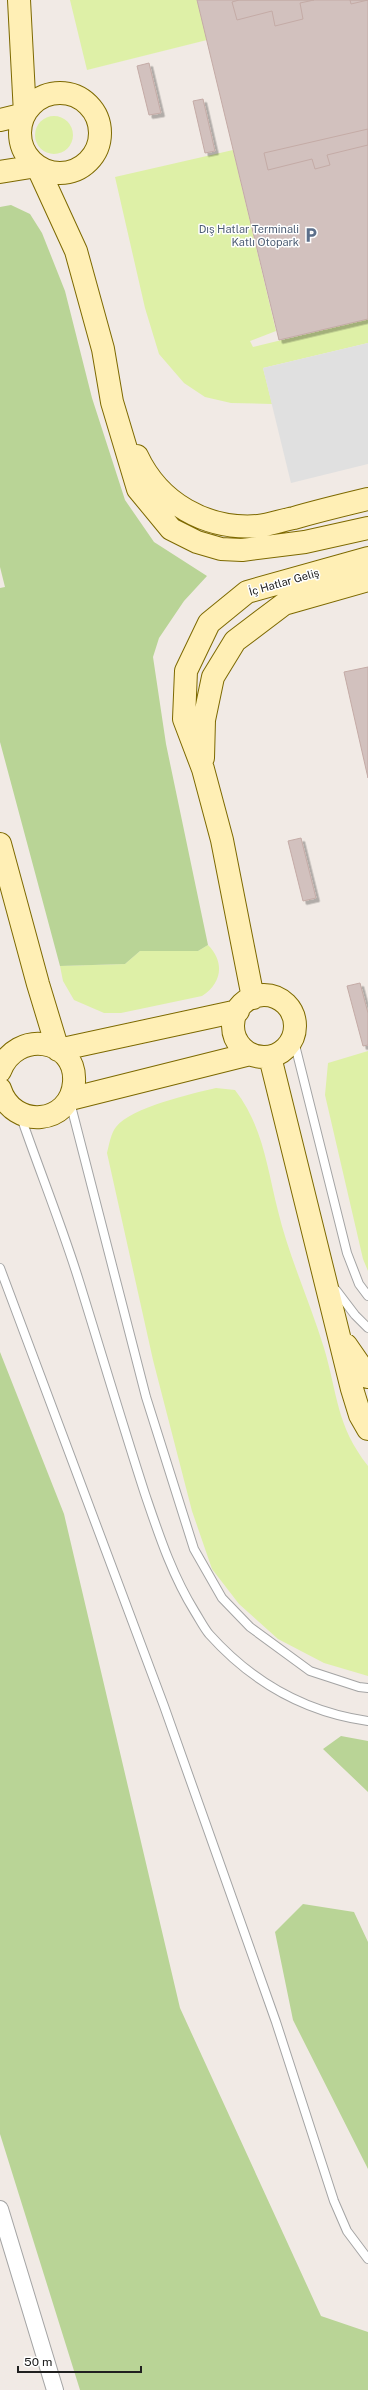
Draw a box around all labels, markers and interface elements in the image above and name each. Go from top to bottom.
place label: Dış Hatlar Terminali Katlı Otopark [199,223,299,248]
parking icon: Dış Hatlar Terminali Katlı Otopark [302,226,320,244]
street label: İç Hatlar Geliş [247,565,321,599]
scale bar [18,2348,141,2374]
text: 50 m [24,2355,52,2369]

